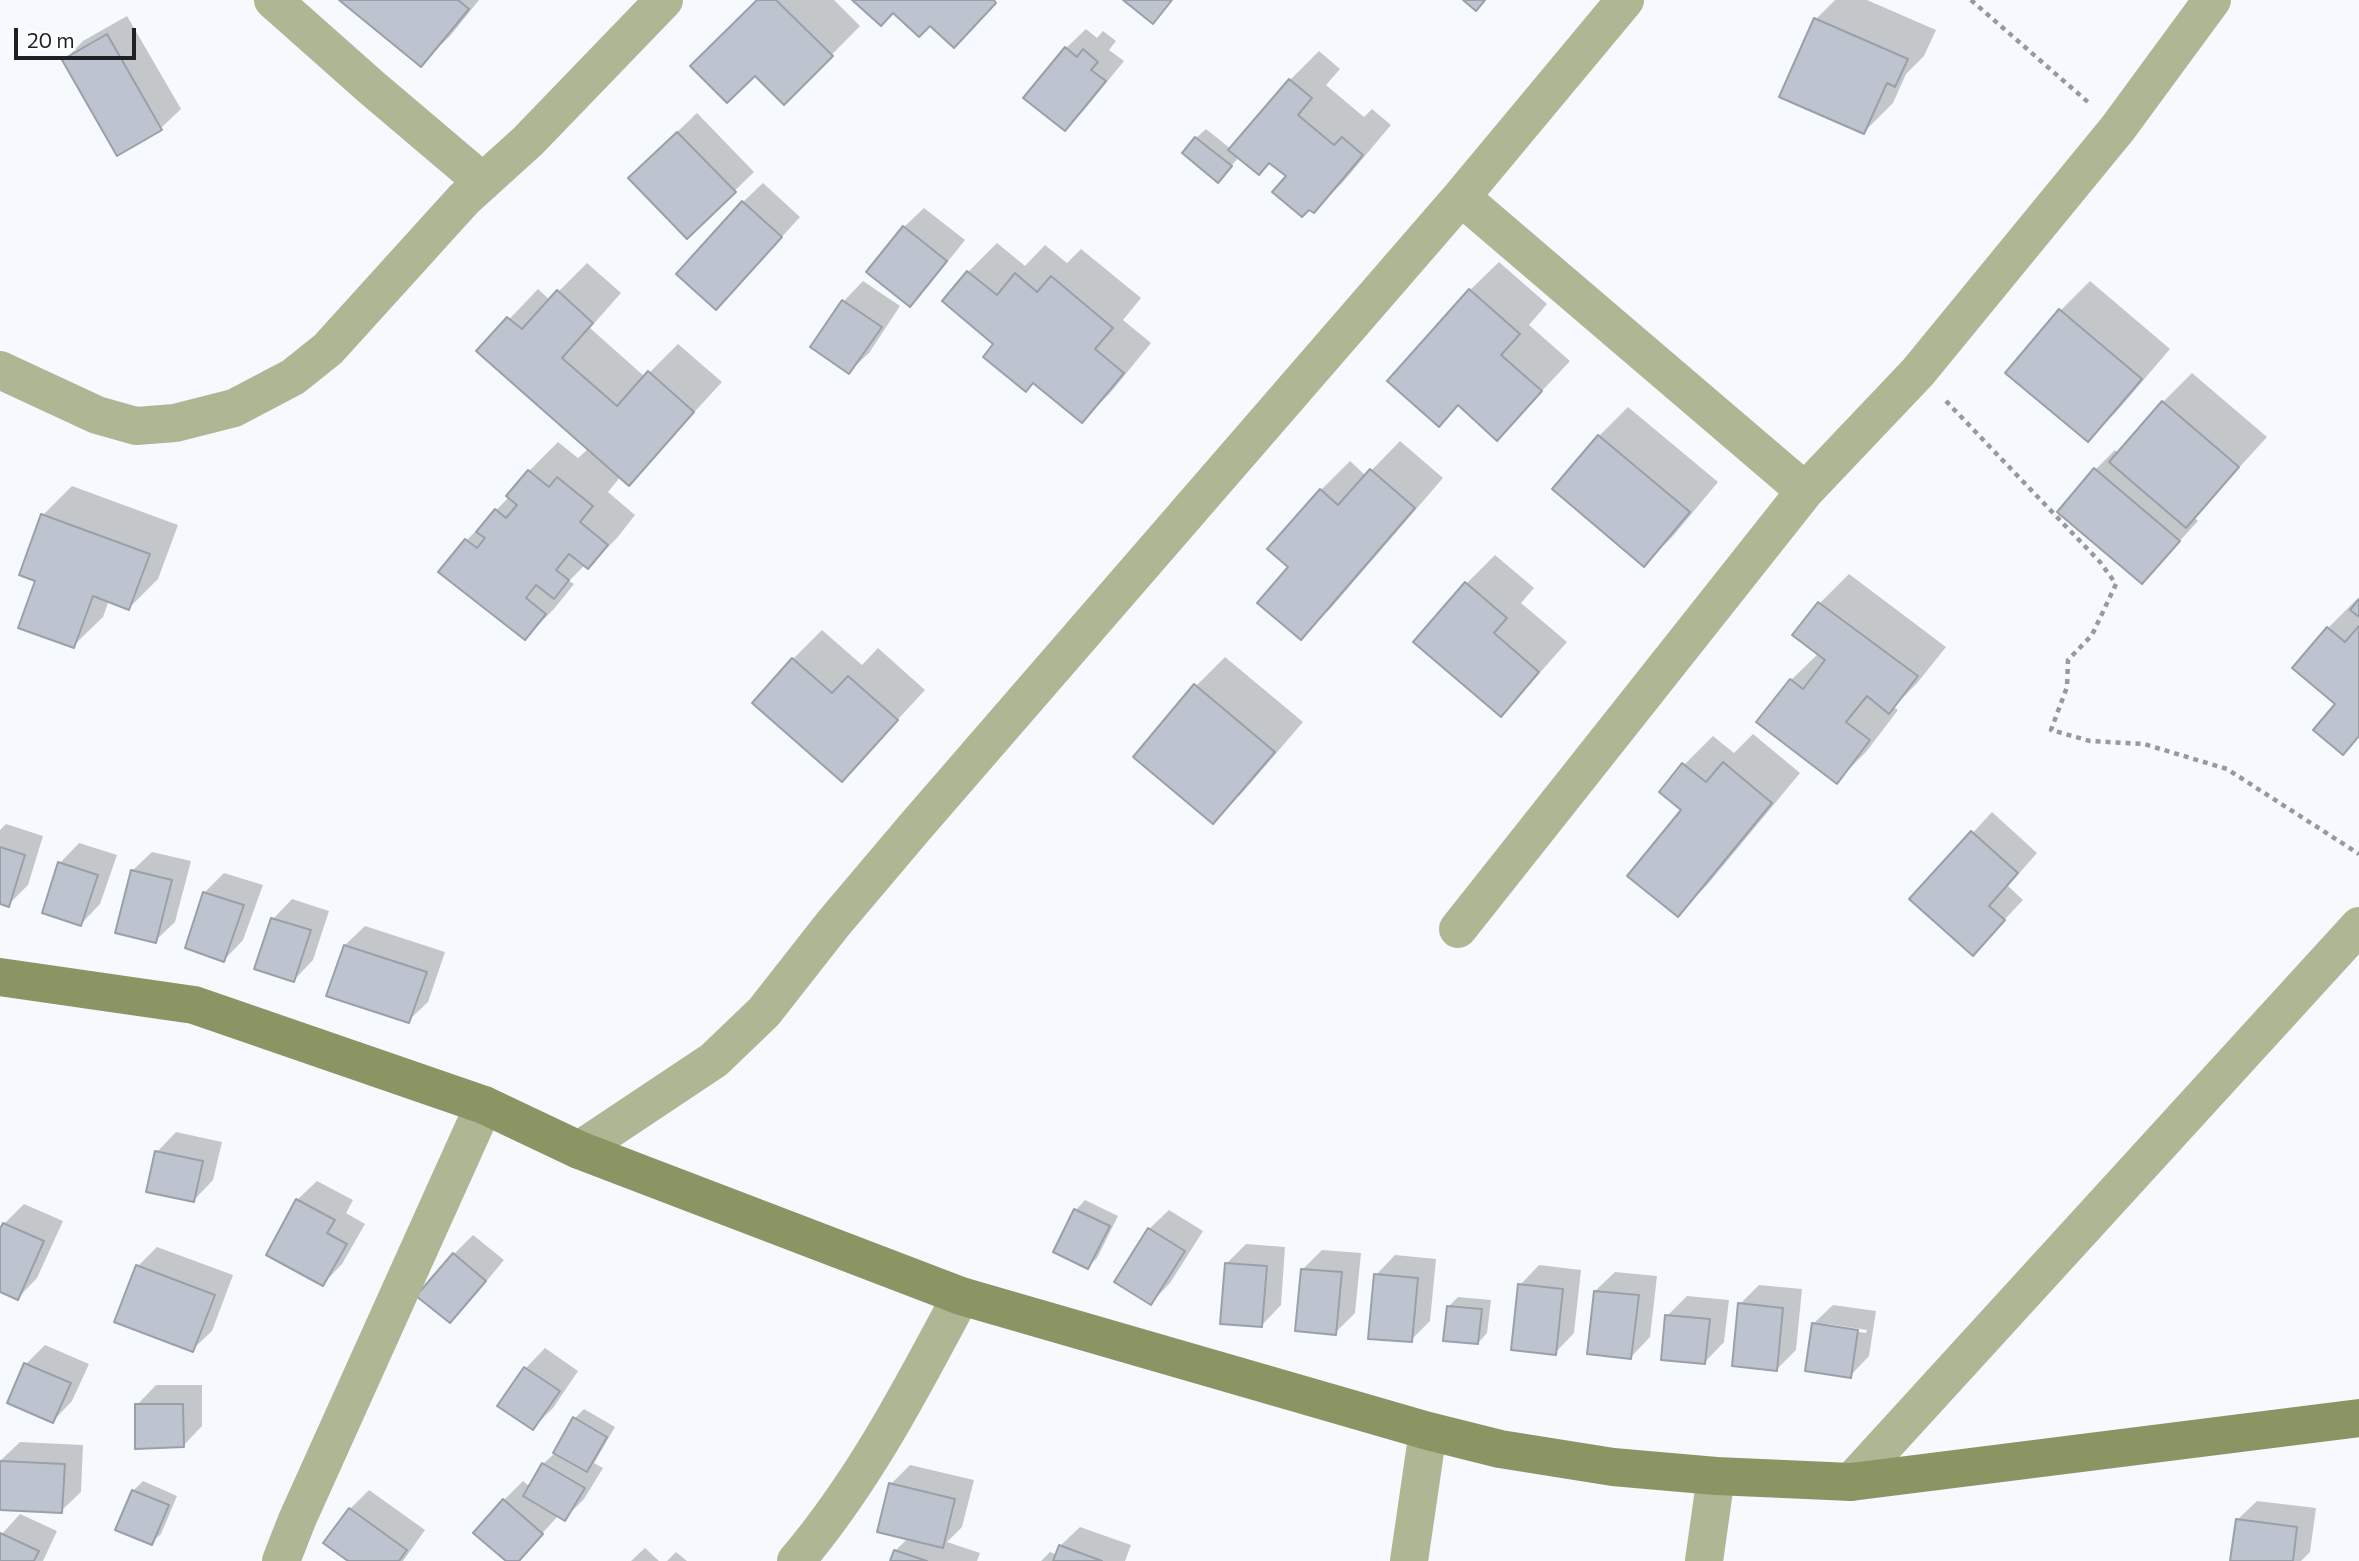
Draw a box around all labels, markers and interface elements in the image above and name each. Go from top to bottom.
scale bar [18,14,140,58]
text: 20 m [27,27,75,52]

